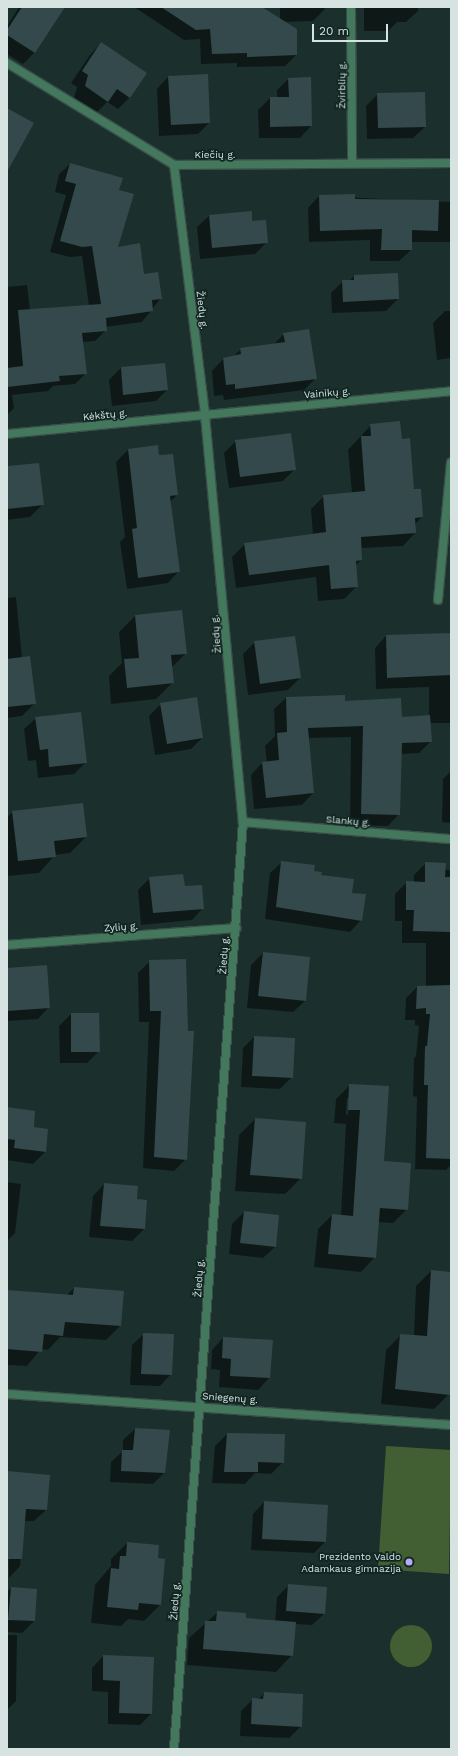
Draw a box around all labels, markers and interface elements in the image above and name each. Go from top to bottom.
scale bar [314,16,390,42]
text: 20 m [319,24,349,38]
street label: Žvirblių g. [336,61,348,109]
street label: Kiečių g. [195,149,235,161]
street label: Žiedų g. [194,290,210,330]
street label: Vainikų g. [303,385,351,401]
street label: Kėkštų g. [82,407,128,423]
street label: Žiedų g. [208,614,224,654]
street label: Slankų g. [325,813,371,829]
street label: Zylių g. [104,920,138,934]
street label: Žiedų g. [217,935,231,975]
street label: Žiedų g. [192,1258,206,1298]
street label: Sniegenų g. [202,1390,258,1406]
place label: Prezidento Valdo Adamkaus gimnazija [301,1550,401,1574]
marker: Prezidento Valdo Adamkaus gimnazija [404,1557,414,1567]
street label: Žiedų g. [168,1581,182,1621]

